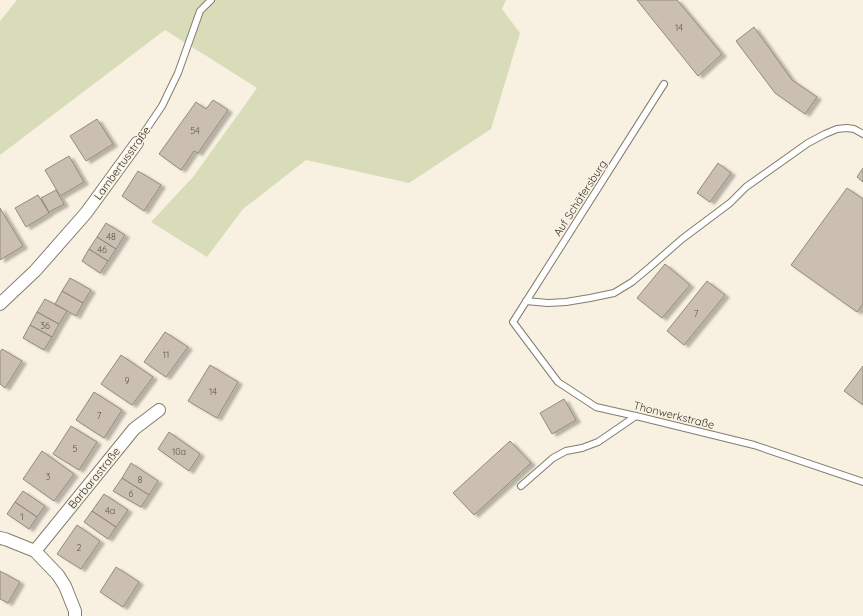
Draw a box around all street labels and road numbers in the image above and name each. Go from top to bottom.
street label: Lambertusstraße [91,124,153,202]
street label: Auf Schäfersburg [550,157,610,239]
street label: Thonwerkstraße [632,398,716,432]
street label: Barbarastraße [65,445,123,511]

